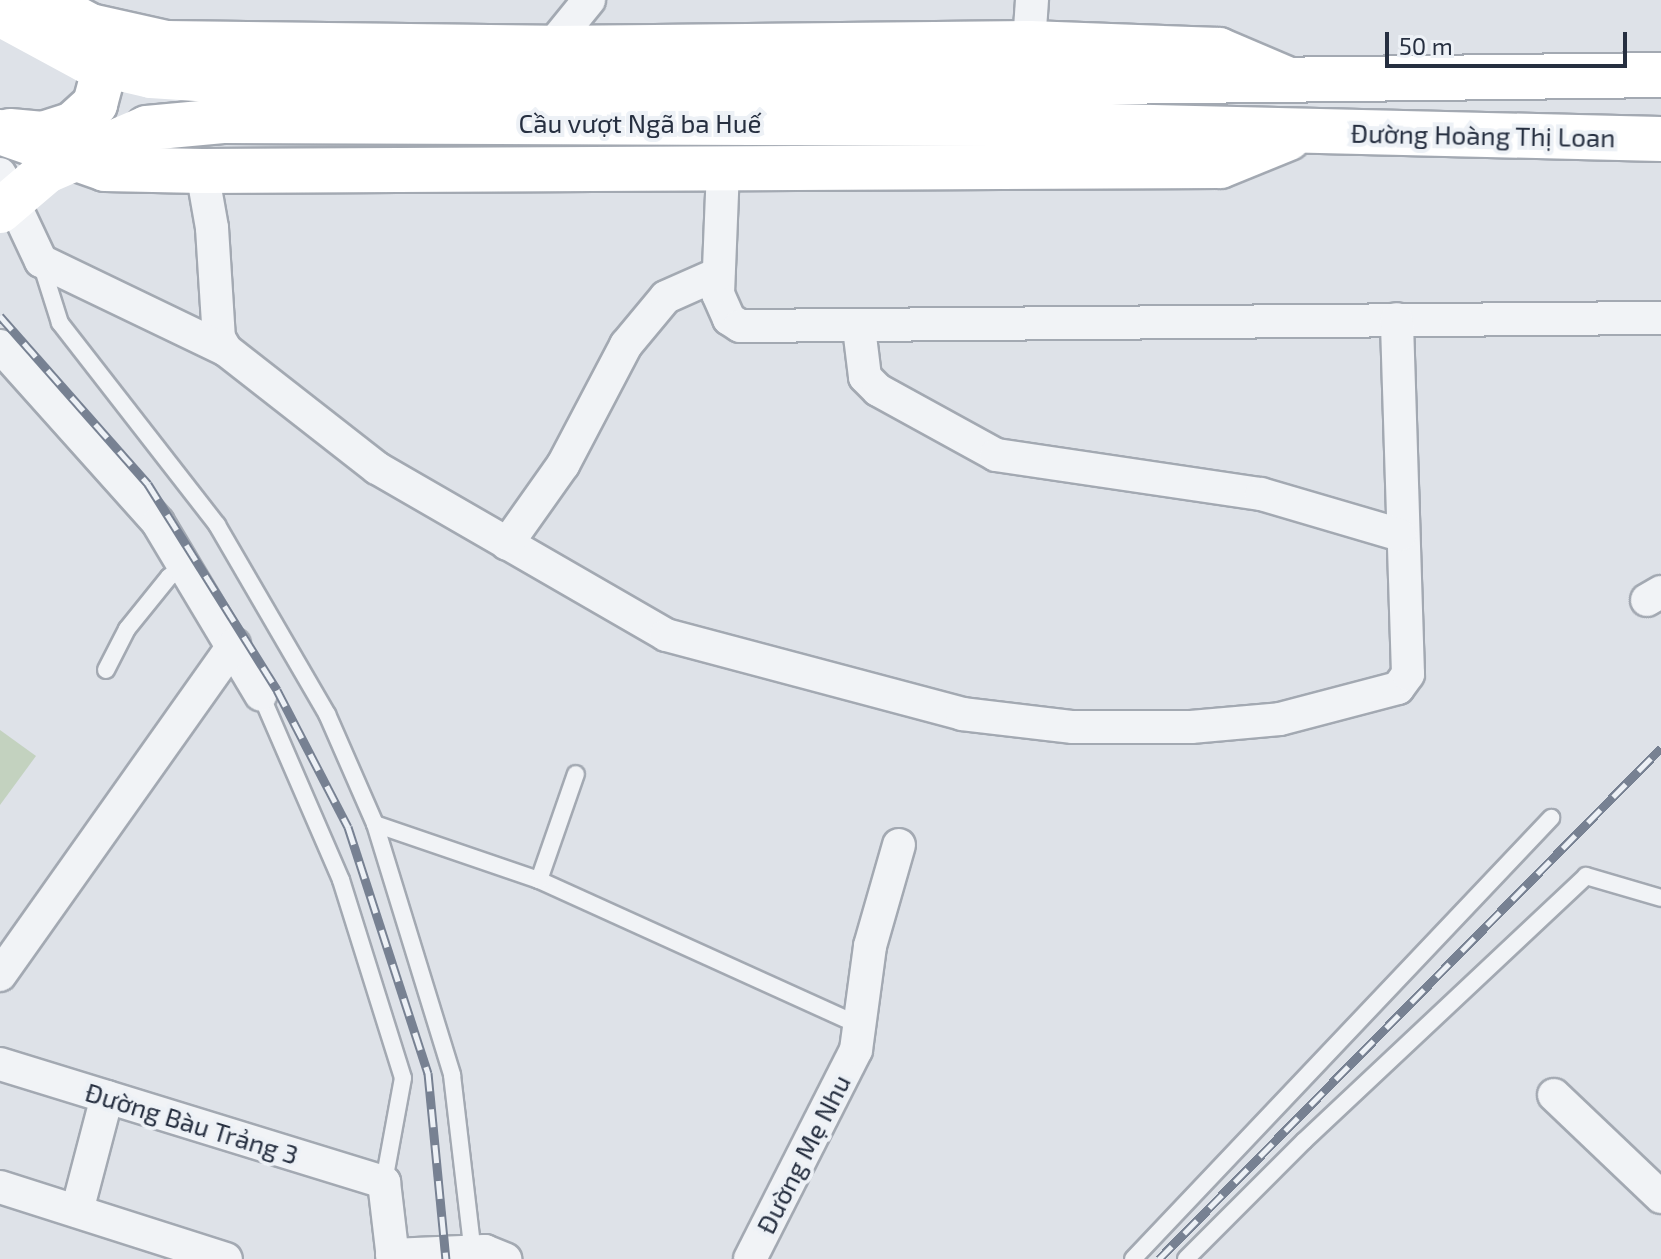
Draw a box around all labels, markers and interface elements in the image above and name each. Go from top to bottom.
scale bar [1389,16,1631,66]
text: 50 m [1399,31,1453,60]
street label: Cầu vượt Ngã ba Huế [518,107,762,139]
street label: Đường Hoàng Thị Loan [1350,117,1616,153]
street label: Đường Mẹ Nhu [750,1069,856,1239]
street label: Đường Bàu Trảng 3 [81,1076,303,1170]

